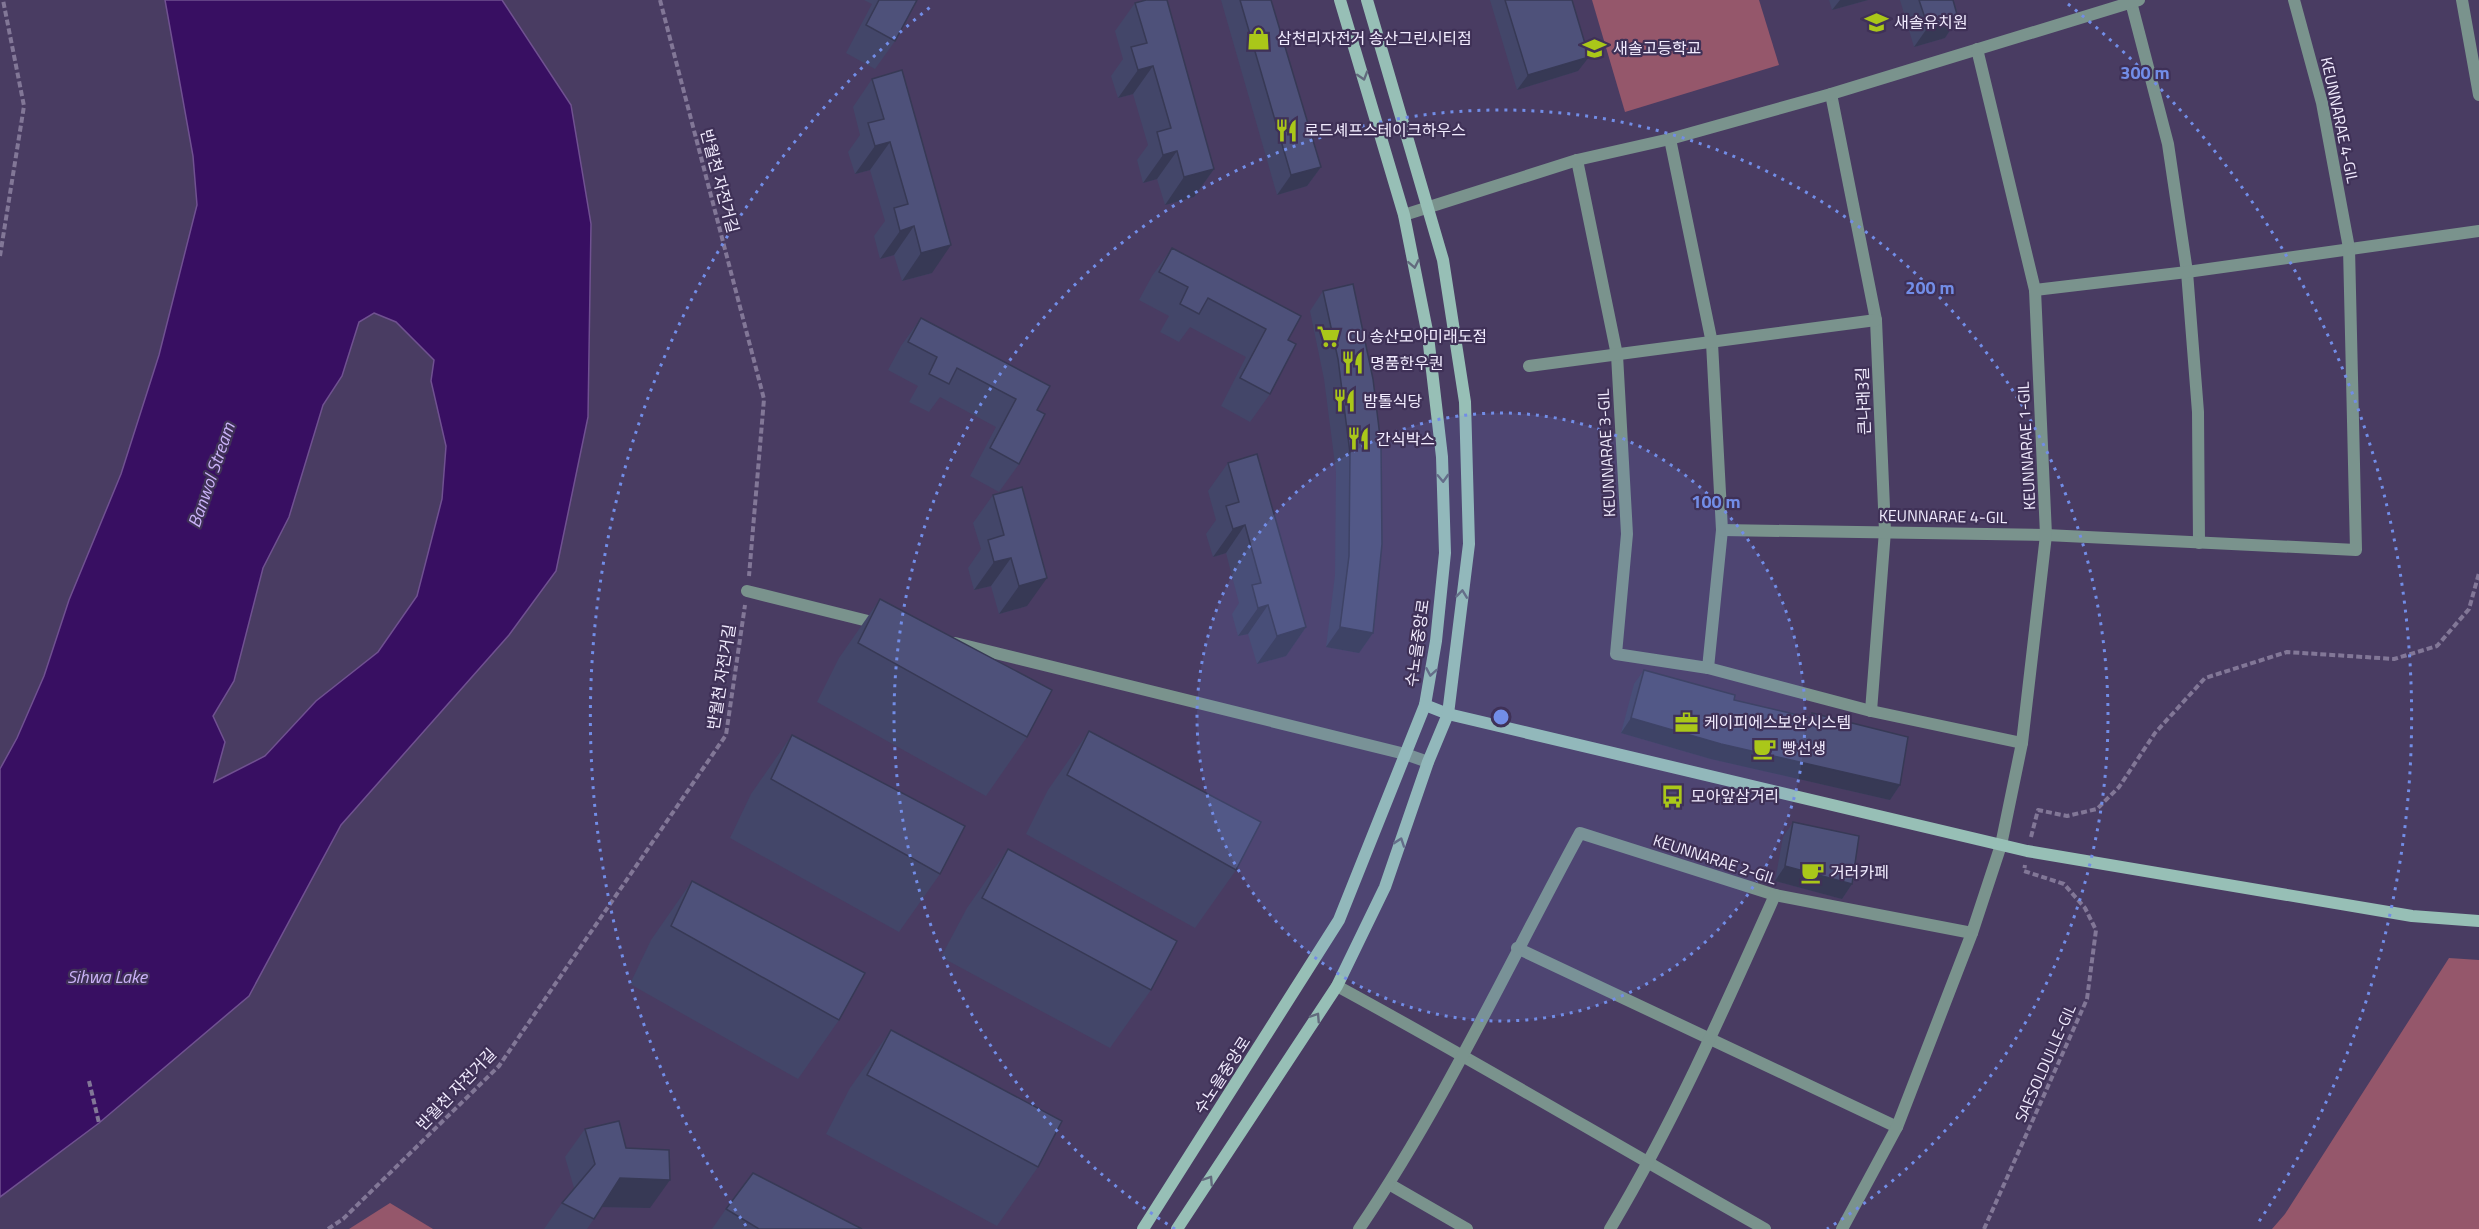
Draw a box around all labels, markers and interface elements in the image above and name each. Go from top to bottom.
school or university icon: 새솔유치원 [1863,9,1889,35]
place label: 새솔유치원 [1894,10,1968,34]
shop icon: 삼천리자전거 송산그린시티점 [1246,25,1272,51]
place label: 삼천리자전거 송산그린시티점 [1277,26,1472,50]
school or university icon: 새솔고등학교 [1582,35,1608,61]
place label: 새솔고등학교 [1613,36,1701,60]
street label: KEUNNARAE 4-GIL [2315,55,2365,186]
text: 300 m [2120,59,2170,86]
one-way arrow [1356,70,1368,81]
restaurant icon: 로드셰프스테이크하우스 [1273,117,1299,143]
place label: 로드셰프스테이크하우스 [1304,118,1466,142]
street label: 반월천 자전거길 [695,126,745,236]
one-way arrow [1407,259,1420,269]
text: 200 m [1905,274,1955,301]
supermarket icon: CU 송산모아미래도점 [1316,323,1342,349]
place label: CU 송산모아미래도점 [1347,324,1487,348]
restaurant icon: 명품한우퀀 [1339,350,1365,376]
place label: 명품한우퀀 [1370,351,1444,375]
street label: 큰나래3길 [1850,367,1876,435]
street label: KEUNNARAE 1-GIL [2011,381,2041,511]
restaurant icon: 밤톨식당 [1332,388,1358,414]
street label: KEUNNARAE 3-GIL [1591,388,1621,518]
place label: 밤톨식당 [1363,389,1422,413]
water label: Banwol Stream [180,418,242,531]
restaurant icon: 간식박스 [1345,426,1371,452]
place label: 간식박스 [1376,427,1435,451]
one-way arrow [1436,474,1449,483]
text: 100 m [1691,488,1741,515]
street label: KEUNNARAE 4-GIL [1879,503,2008,529]
one-way arrow [1456,589,1468,598]
street label: 수노을중앙로 [1399,597,1435,688]
street label: 반월천 자전거길 [701,622,741,732]
one-way arrow [1425,667,1438,677]
centre of rings [1491,707,1511,727]
office icon: 케이피에스보안시스템 [1673,709,1699,735]
place label: 케이피에스보안시스템 [1704,710,1851,734]
cafe icon: 빵선생 [1751,735,1777,761]
place label: 빵선생 [1782,736,1826,760]
bus stop icon: 모아앞삼거리 [1660,783,1686,809]
place label: 모아앞삼거리 [1691,784,1779,808]
street label: KEUNNARAE 2-GIL [1650,828,1780,890]
one-way arrow [1393,837,1406,848]
cafe icon: 거러카페 [1799,859,1825,885]
place label: 거러카페 [1830,860,1889,884]
water label: Sihwa Lake [67,963,149,990]
street label: SAESOLDULLE-GIL [2008,1000,2082,1126]
one-way arrow [1309,1013,1320,1024]
street label: 수노을중앙로 [1188,1031,1256,1119]
street label: 반월천 자전거길 [410,1042,502,1136]
one-way arrow [1202,1176,1213,1187]

